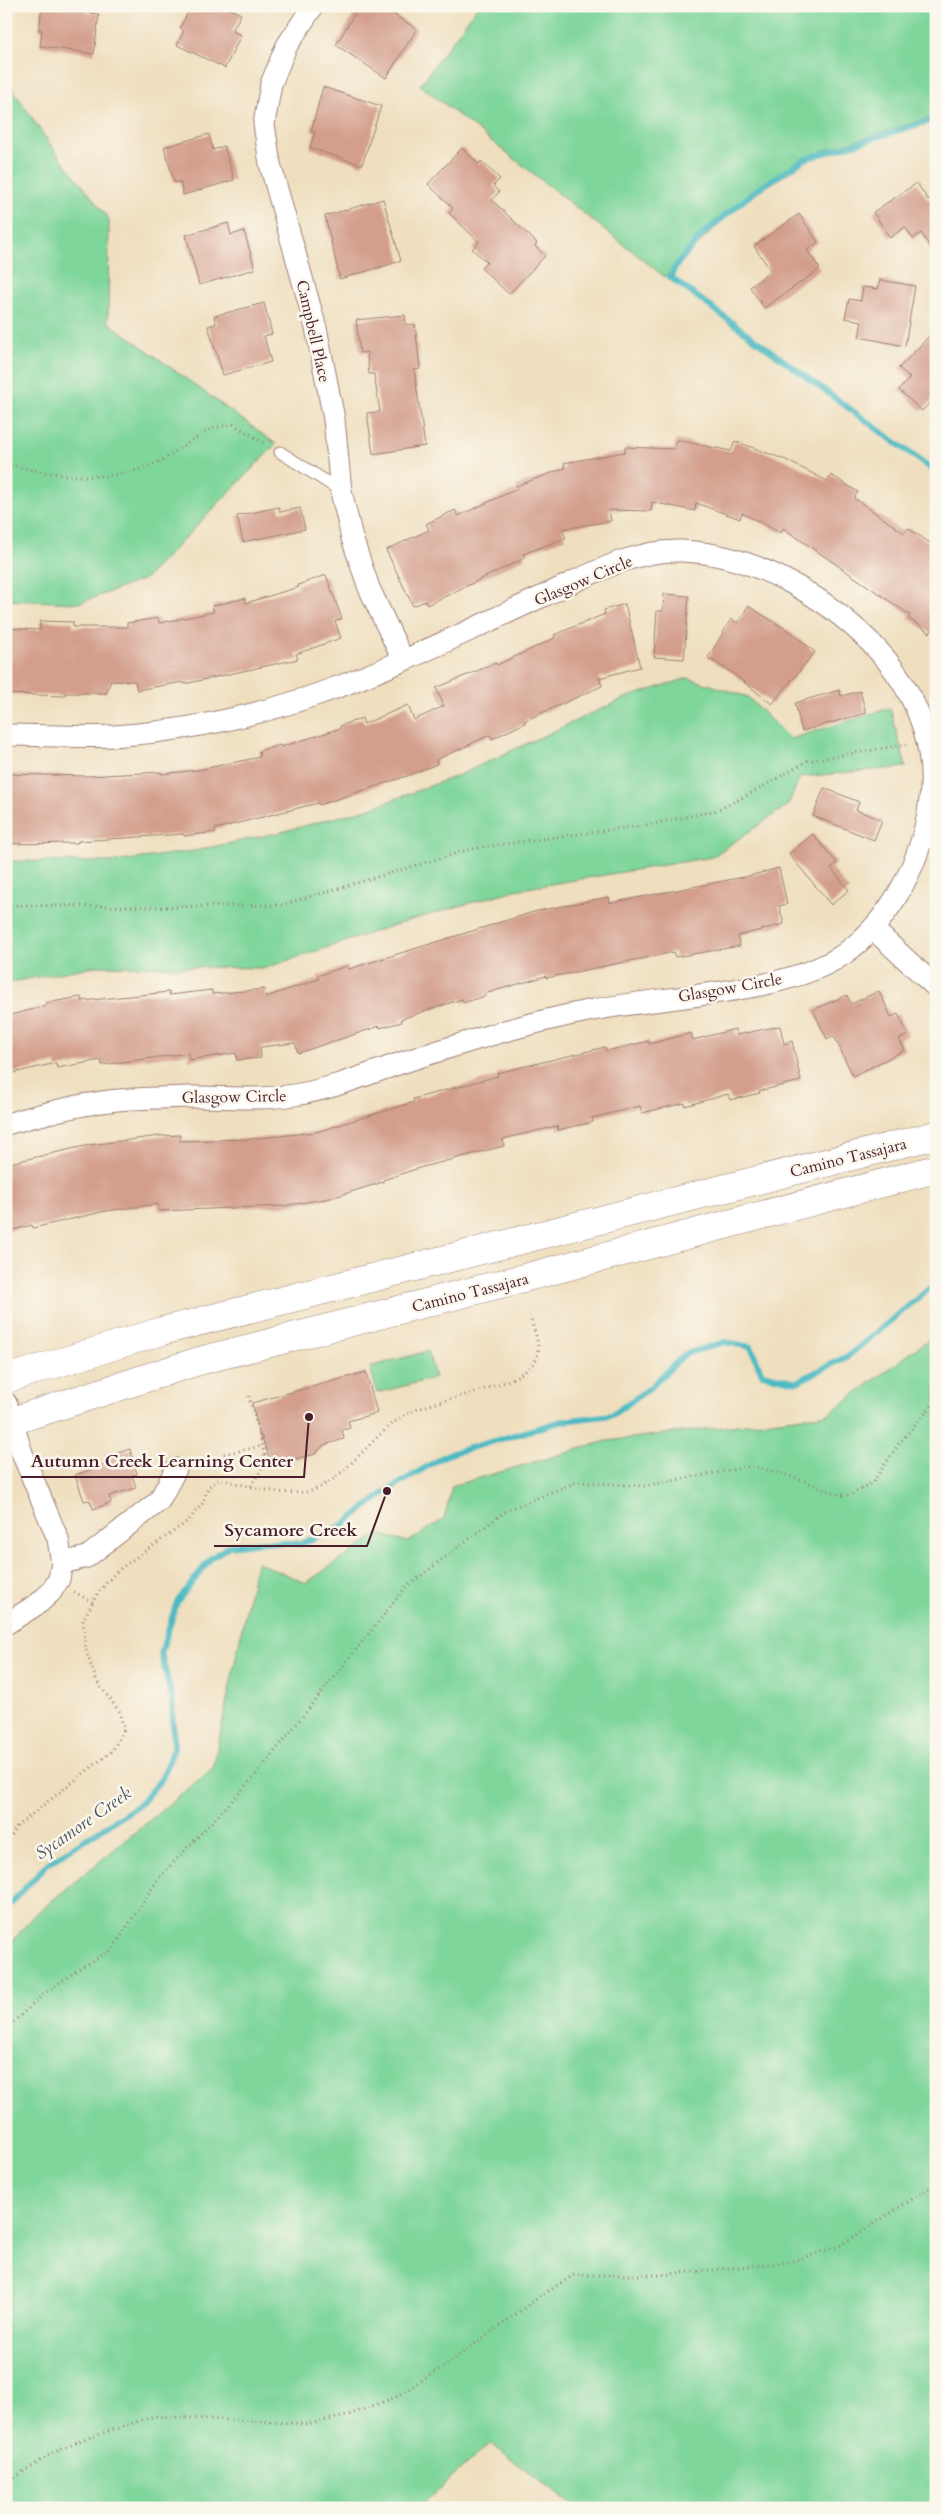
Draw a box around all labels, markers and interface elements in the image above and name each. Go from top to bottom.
street label: Campbell Place [291,278,335,385]
street label: Glasgow Circle [531,550,636,612]
street label: Glasgow Circle [677,968,784,1008]
street label: Glasgow Circle [181,1085,287,1109]
street label: Camino Tassajara [788,1133,909,1183]
street label: Camino Tassajara [410,1268,531,1318]
callout: Autumn Creek Learning Center [21,1444,304,1477]
text: Autumn Creek Learning Center [31,1449,294,1474]
callout: Sycamore Creek [214,1513,367,1546]
text: Sycamore Creek [225,1518,358,1543]
water label: Sycamore Creek [30,1781,137,1866]

